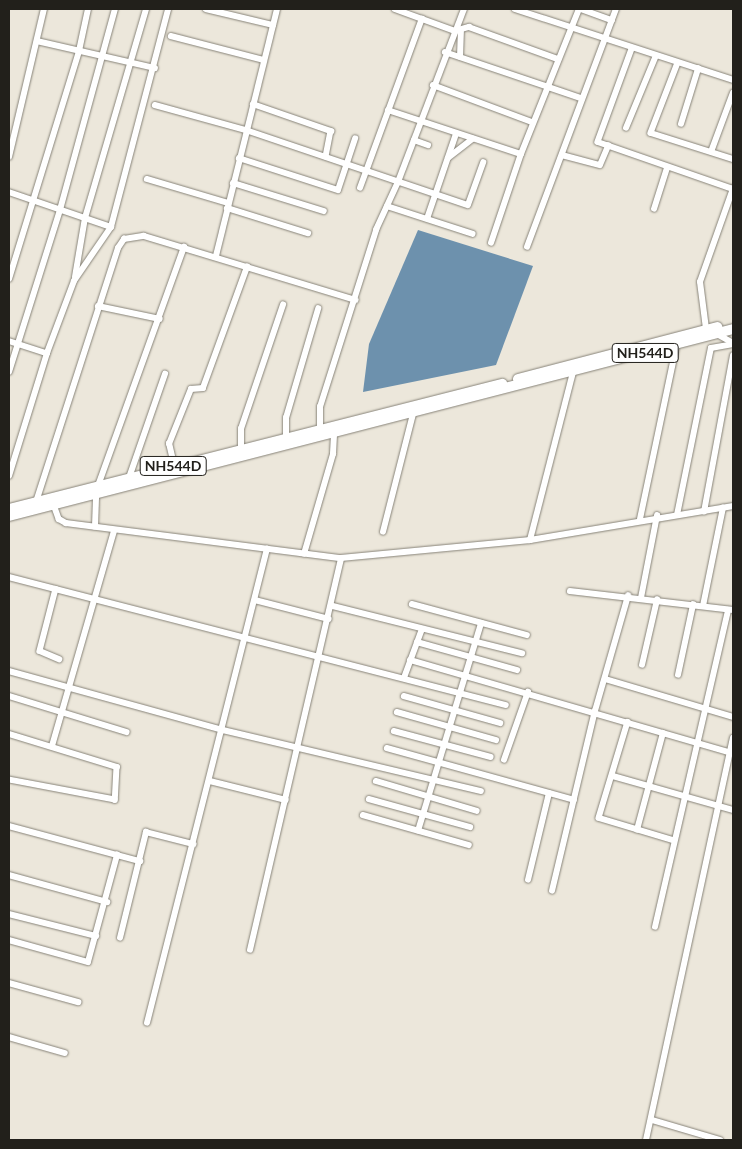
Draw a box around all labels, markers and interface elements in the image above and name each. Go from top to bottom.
road number: NH544D [611,342,679,364]
road number: NH544D [139,454,207,478]

